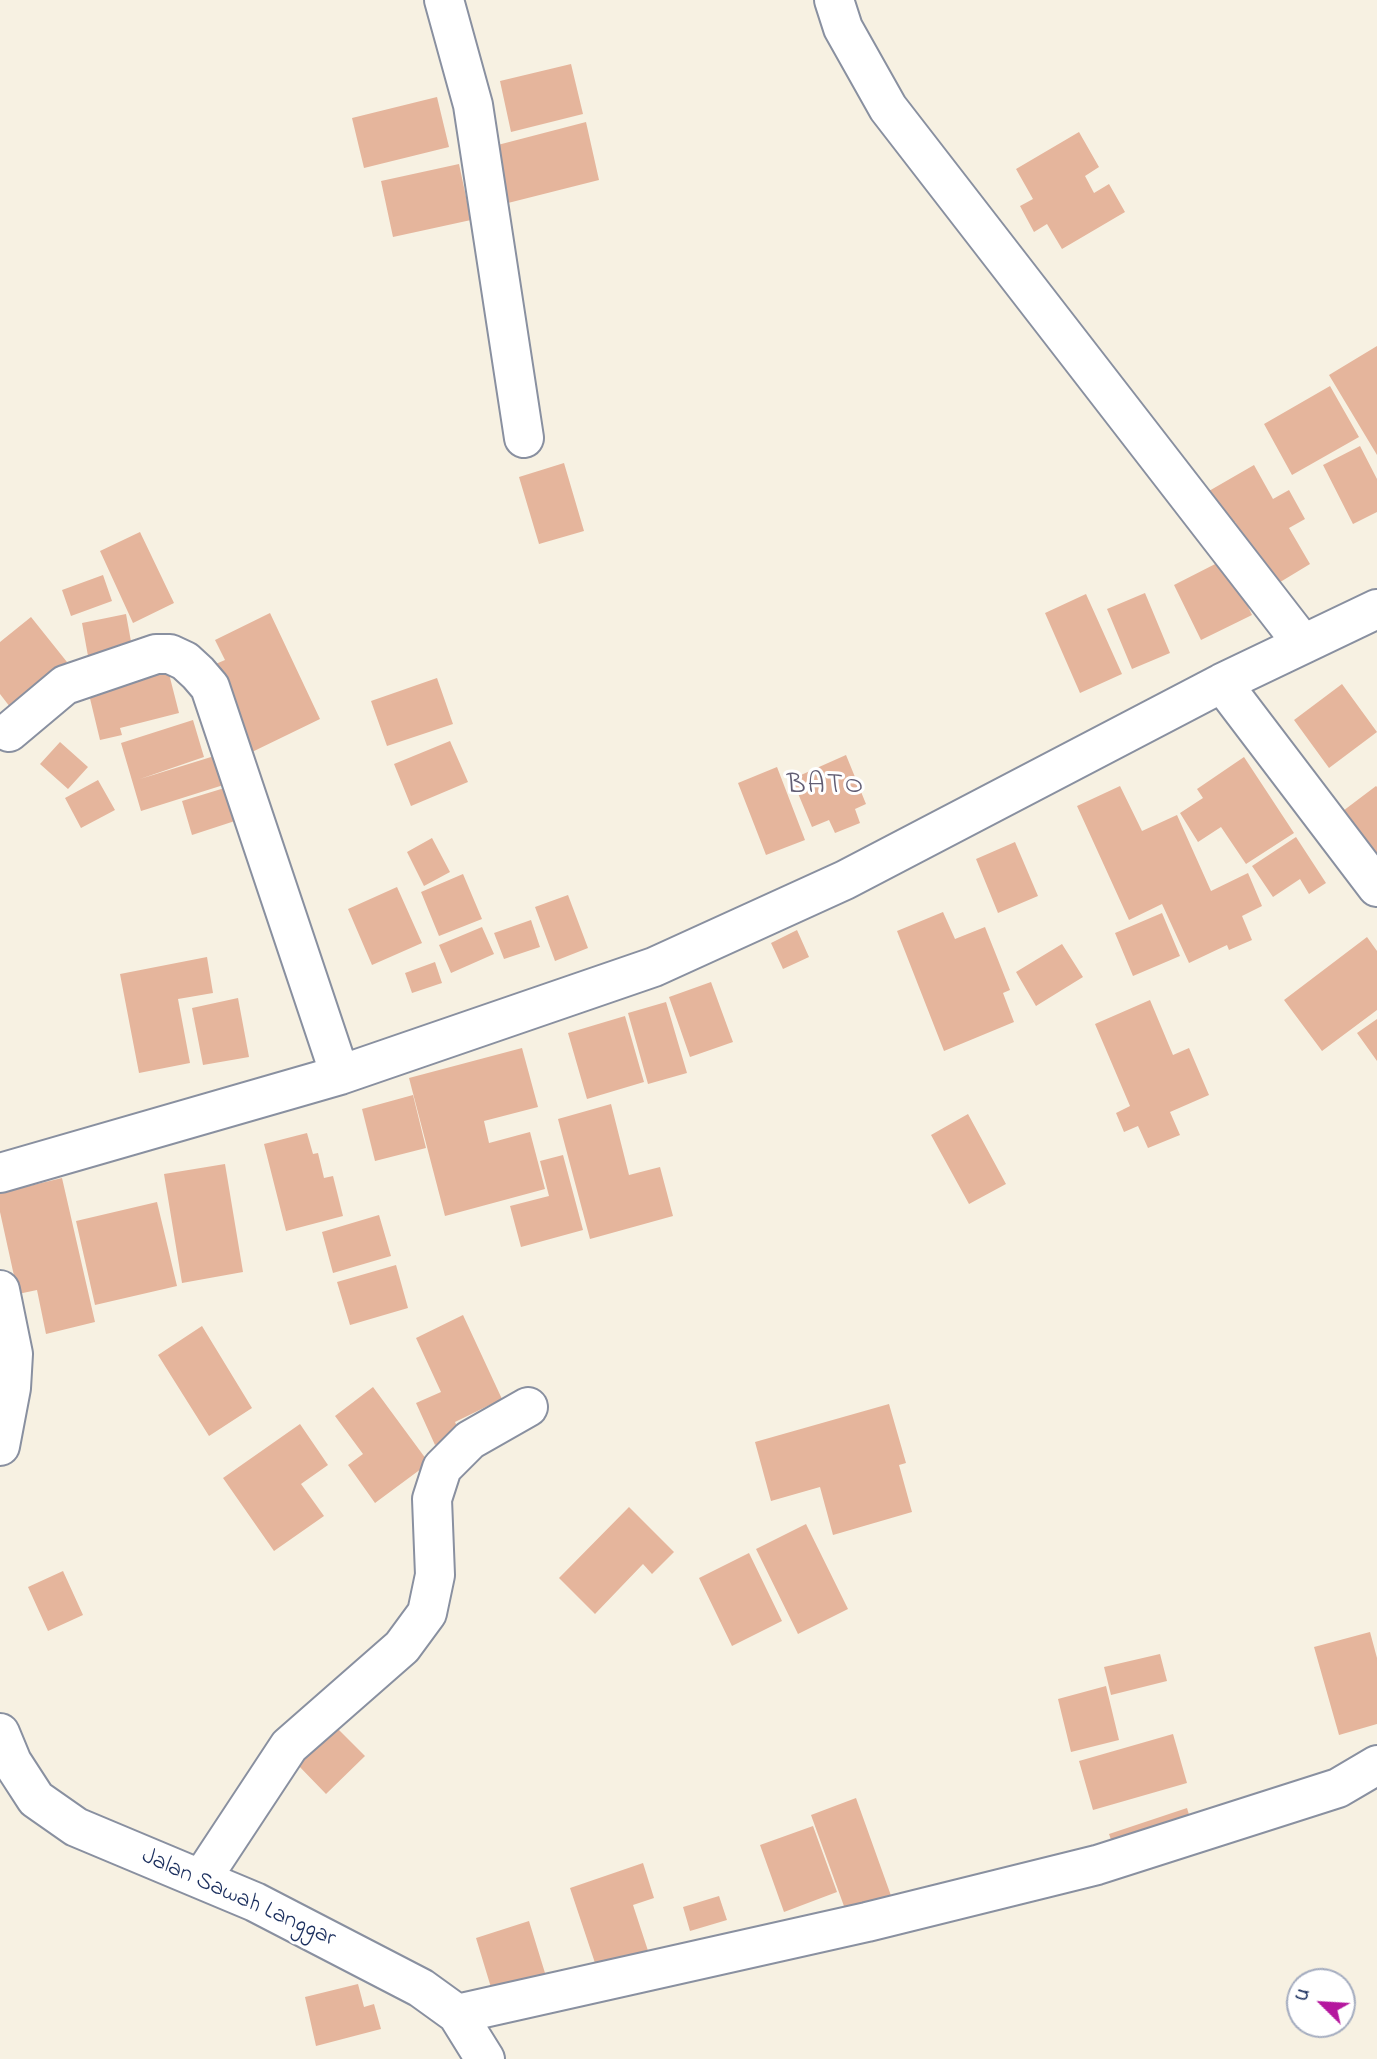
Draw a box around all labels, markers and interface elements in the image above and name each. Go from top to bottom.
district label: BATO [787,770,865,804]
street label: Jalan Sawah Langgar [136,1843,340,1955]
north arrow [1286,1968,1356,2038]
text: U [1288,1984,1318,2006]

